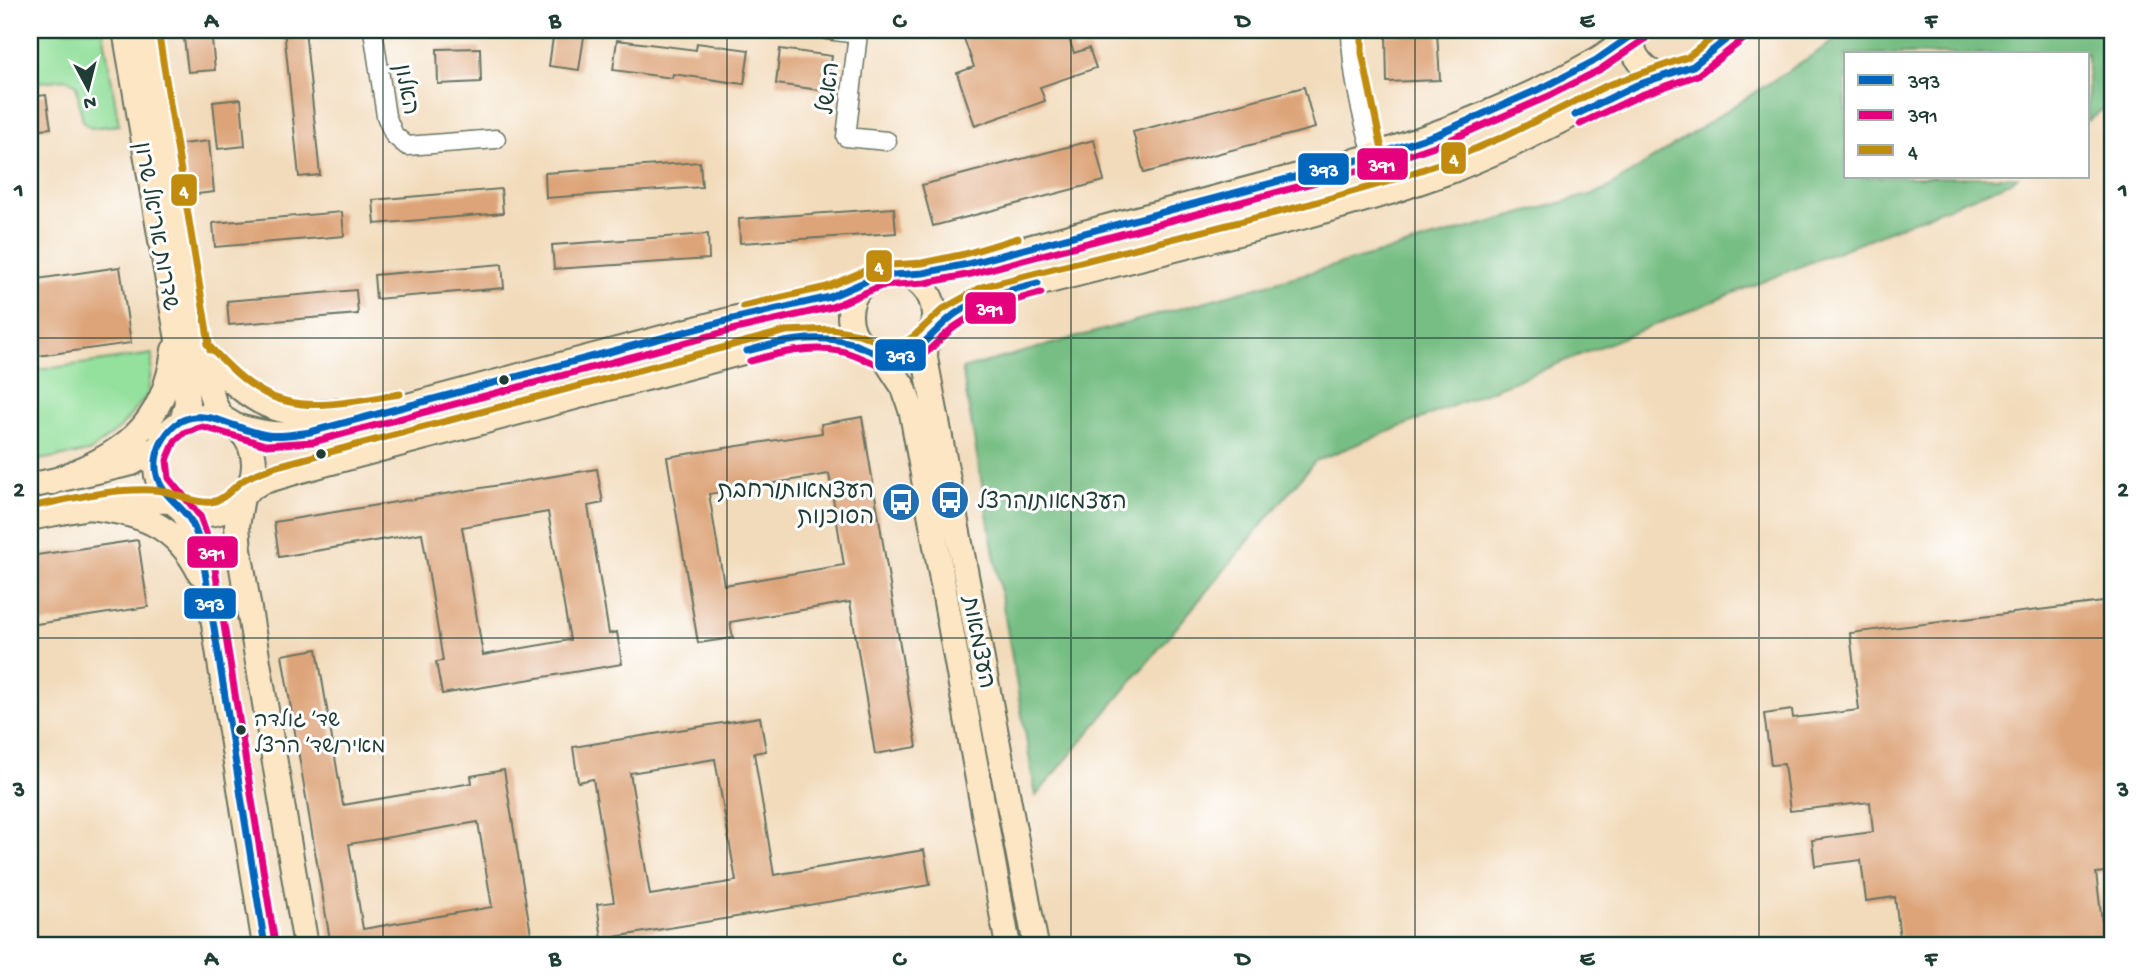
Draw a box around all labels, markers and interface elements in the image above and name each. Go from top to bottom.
text: A [203,9,219,36]
text: B [548,9,562,36]
text: C [893,9,908,36]
text: D [1234,9,1252,36]
text: E [1580,9,1596,36]
text: F [1924,9,1939,36]
north arrow [52,52,122,122]
legend [1844,52,2090,178]
street label: האשל [813,60,847,116]
street label: האלון [386,61,425,118]
text: 393 [1907,72,1940,97]
text: N [82,89,97,114]
text: 391 [1907,106,1938,131]
street label: שדרות אריאל שרון [126,140,184,313]
line badge: 4 [1440,141,1467,175]
text: 4 [1908,142,1918,167]
line badge: 391 [1356,147,1409,181]
text: 4 [1449,150,1460,173]
line badge: 393 [1297,152,1350,186]
text: 391 [1367,156,1396,179]
text: 393 [1308,161,1339,184]
line badge: 4 [170,173,198,207]
text: 1 [13,178,24,205]
text: 1 [2117,178,2128,205]
text: 4 [179,182,190,205]
line badge: 4 [865,249,893,283]
text: 4 [874,258,885,281]
line badge: 391 [964,291,1017,325]
text: 391 [975,300,1004,323]
line badge: 393 [874,338,927,372]
text: 393 [885,347,916,370]
unlabelled marker [497,373,511,387]
unlabelled marker [314,447,328,461]
text: 2 [13,478,25,505]
text: 2 [2117,478,2129,505]
place label: העצמאות/רחבת הסוכנות [717,479,874,532]
bus stop icon: העצמאות/הרצל [929,479,971,521]
bus stop icon: העצמאות/רחבת הסוכנות [880,481,922,523]
place label: העצמאות/הרצל [977,488,1127,517]
line badge: 391 [186,535,239,569]
text: 391 [197,544,226,567]
line badge: 393 [183,587,237,620]
street label: העצמאות [954,592,999,691]
text: 393 [194,595,225,618]
place label: שד׳ גולדה מאיר/שד׳ הרצל [254,708,386,761]
marker: שד׳ גולדה מאיר/שד׳ הרצל [234,723,248,737]
text: 3 [12,778,25,805]
text: 3 [2116,778,2129,805]
text: A [203,947,219,974]
text: B [548,947,562,974]
text: C [893,947,908,974]
text: D [1234,947,1252,974]
text: E [1580,947,1596,974]
text: F [1924,947,1939,974]

